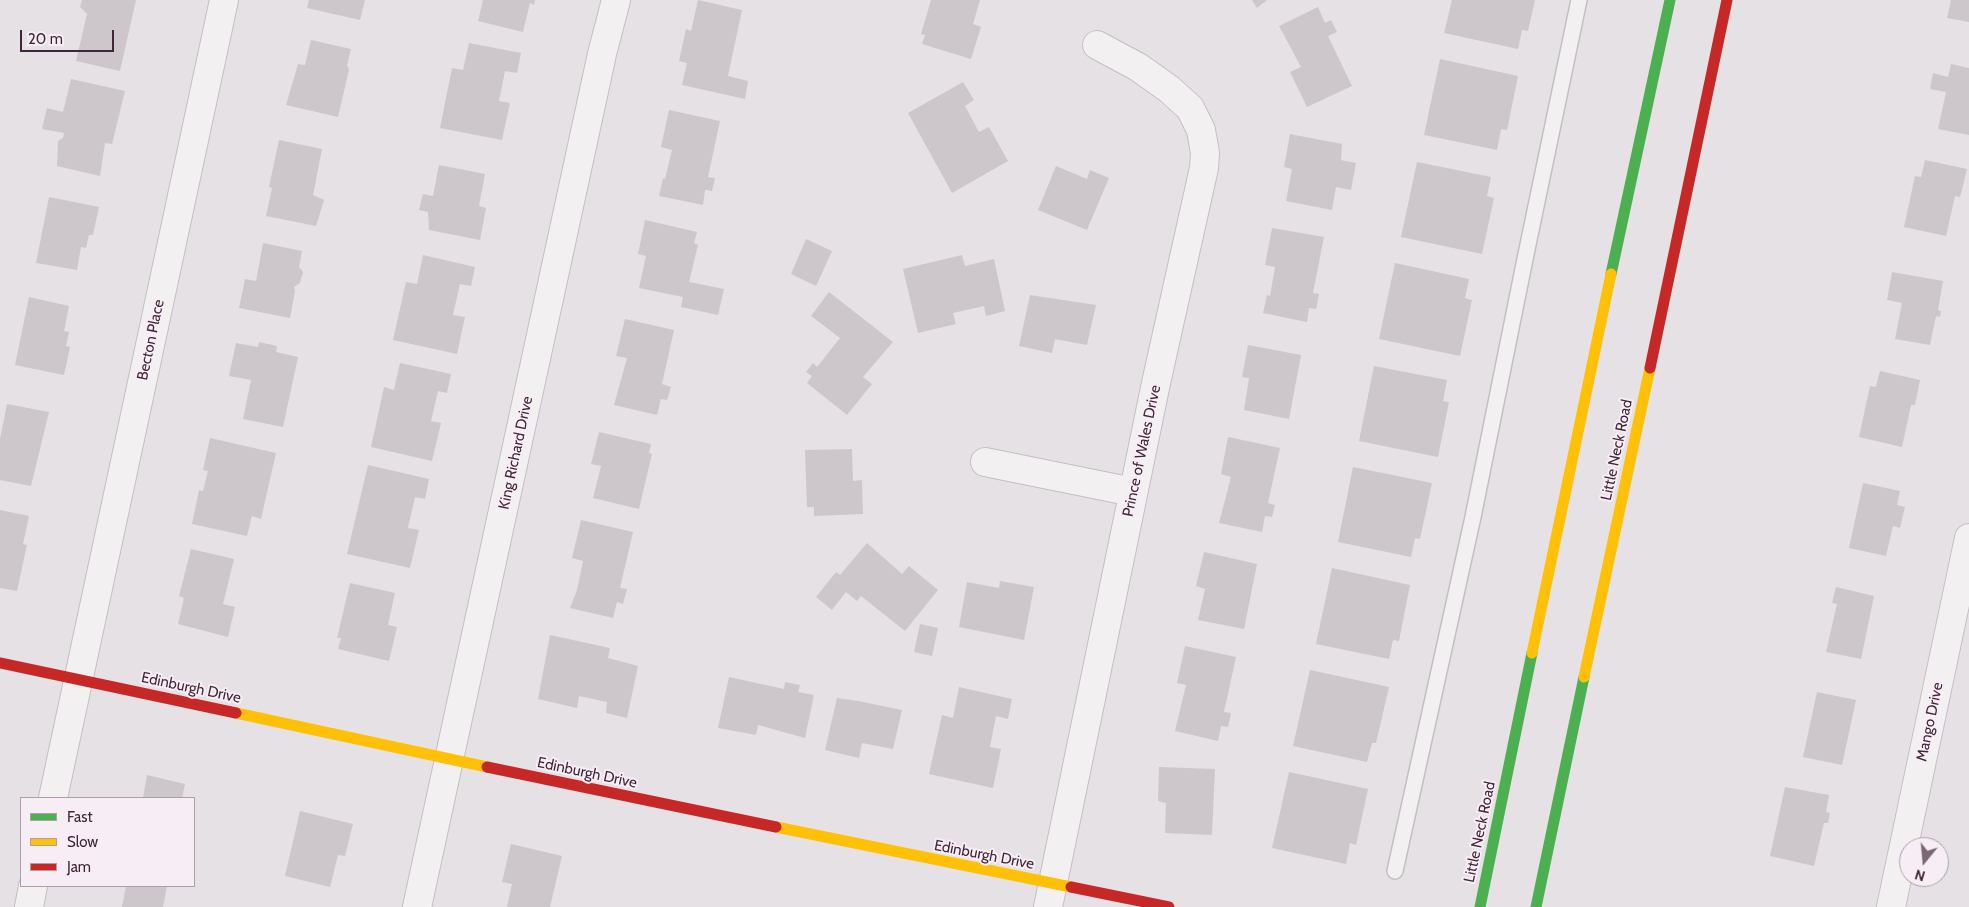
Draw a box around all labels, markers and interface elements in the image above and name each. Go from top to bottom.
scale bar [22,20,116,52]
text: 20 m [28,30,63,48]
street label: Becton Place [134,298,168,382]
street label: Prince of Wales Drive [1119,383,1165,519]
street label: King Richard Drive [495,395,537,511]
street label: Little Neck Road [1598,398,1636,502]
street label: Edinburgh Drive [140,669,242,707]
street label: Mango Drive [1913,681,1947,763]
street label: Edinburgh Drive [536,754,638,792]
street label: Little Neck Road [1461,780,1499,884]
legend [20,797,195,887]
text: Fast [67,808,92,826]
text: Slow [67,833,98,851]
street label: Edinburgh Drive [933,836,1035,874]
north arrow [1899,837,1949,887]
text: Jam [67,858,91,876]
text: N [1913,865,1927,885]

